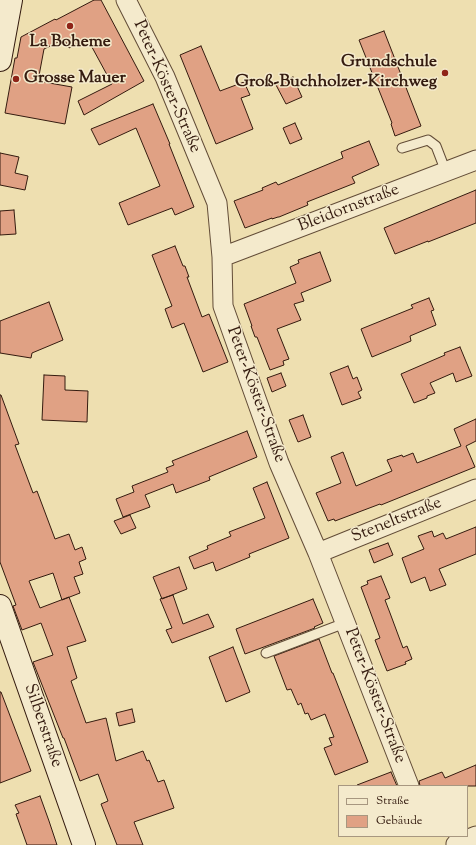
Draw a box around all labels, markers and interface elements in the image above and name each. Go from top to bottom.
street label: Peter-Köster-Straße [128,18,204,156]
marker: La Boheme [65,21,75,31]
place label: La Boheme [29,33,111,53]
place label: Grundschule Groß-Buchholzer-Kirchweg [235,53,437,93]
marker: Grundschule Groß-Buchholzer-Kirchweg [440,68,450,78]
place label: Grosse Mauer [24,69,126,89]
marker: Grosse Mauer [11,74,21,84]
street label: Bleidornstraße [296,180,402,238]
street label: Peter-Köster-Straße [221,324,289,466]
street label: Steneltstraße [349,494,445,548]
street label: Peter-Köster-Straße [339,626,409,766]
street label: Silberstraße [18,682,66,770]
legend [338,785,468,837]
text: Straße [376,792,409,810]
text: Gebäude [376,812,422,830]

